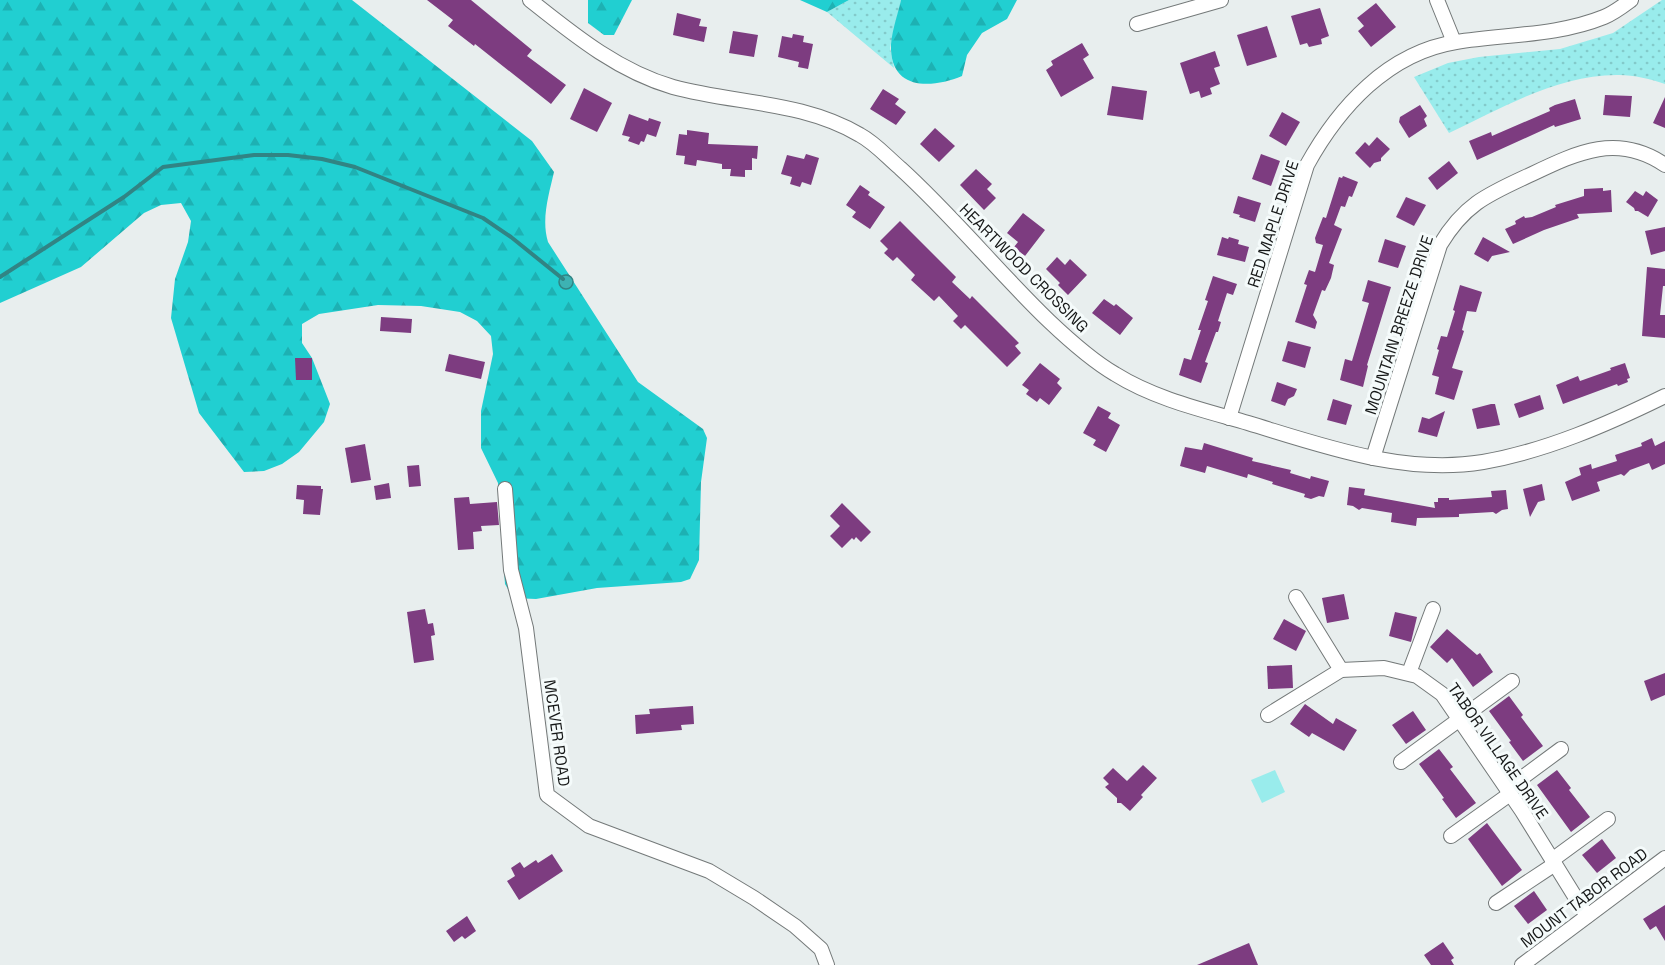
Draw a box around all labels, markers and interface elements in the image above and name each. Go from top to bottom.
street label: RED MAPLE DRIVE [1243,158,1303,290]
street label: HEARTWOOD CROSSING [955,199,1093,337]
street label: MOUNTAIN BREEZE DRIVE [1360,233,1438,417]
street label: MCEVER ROAD [539,678,575,788]
street label: TABOR VILLAGE DRIVE [1443,679,1553,823]
street label: MOUNT TABOR ROAD [1516,843,1652,953]

